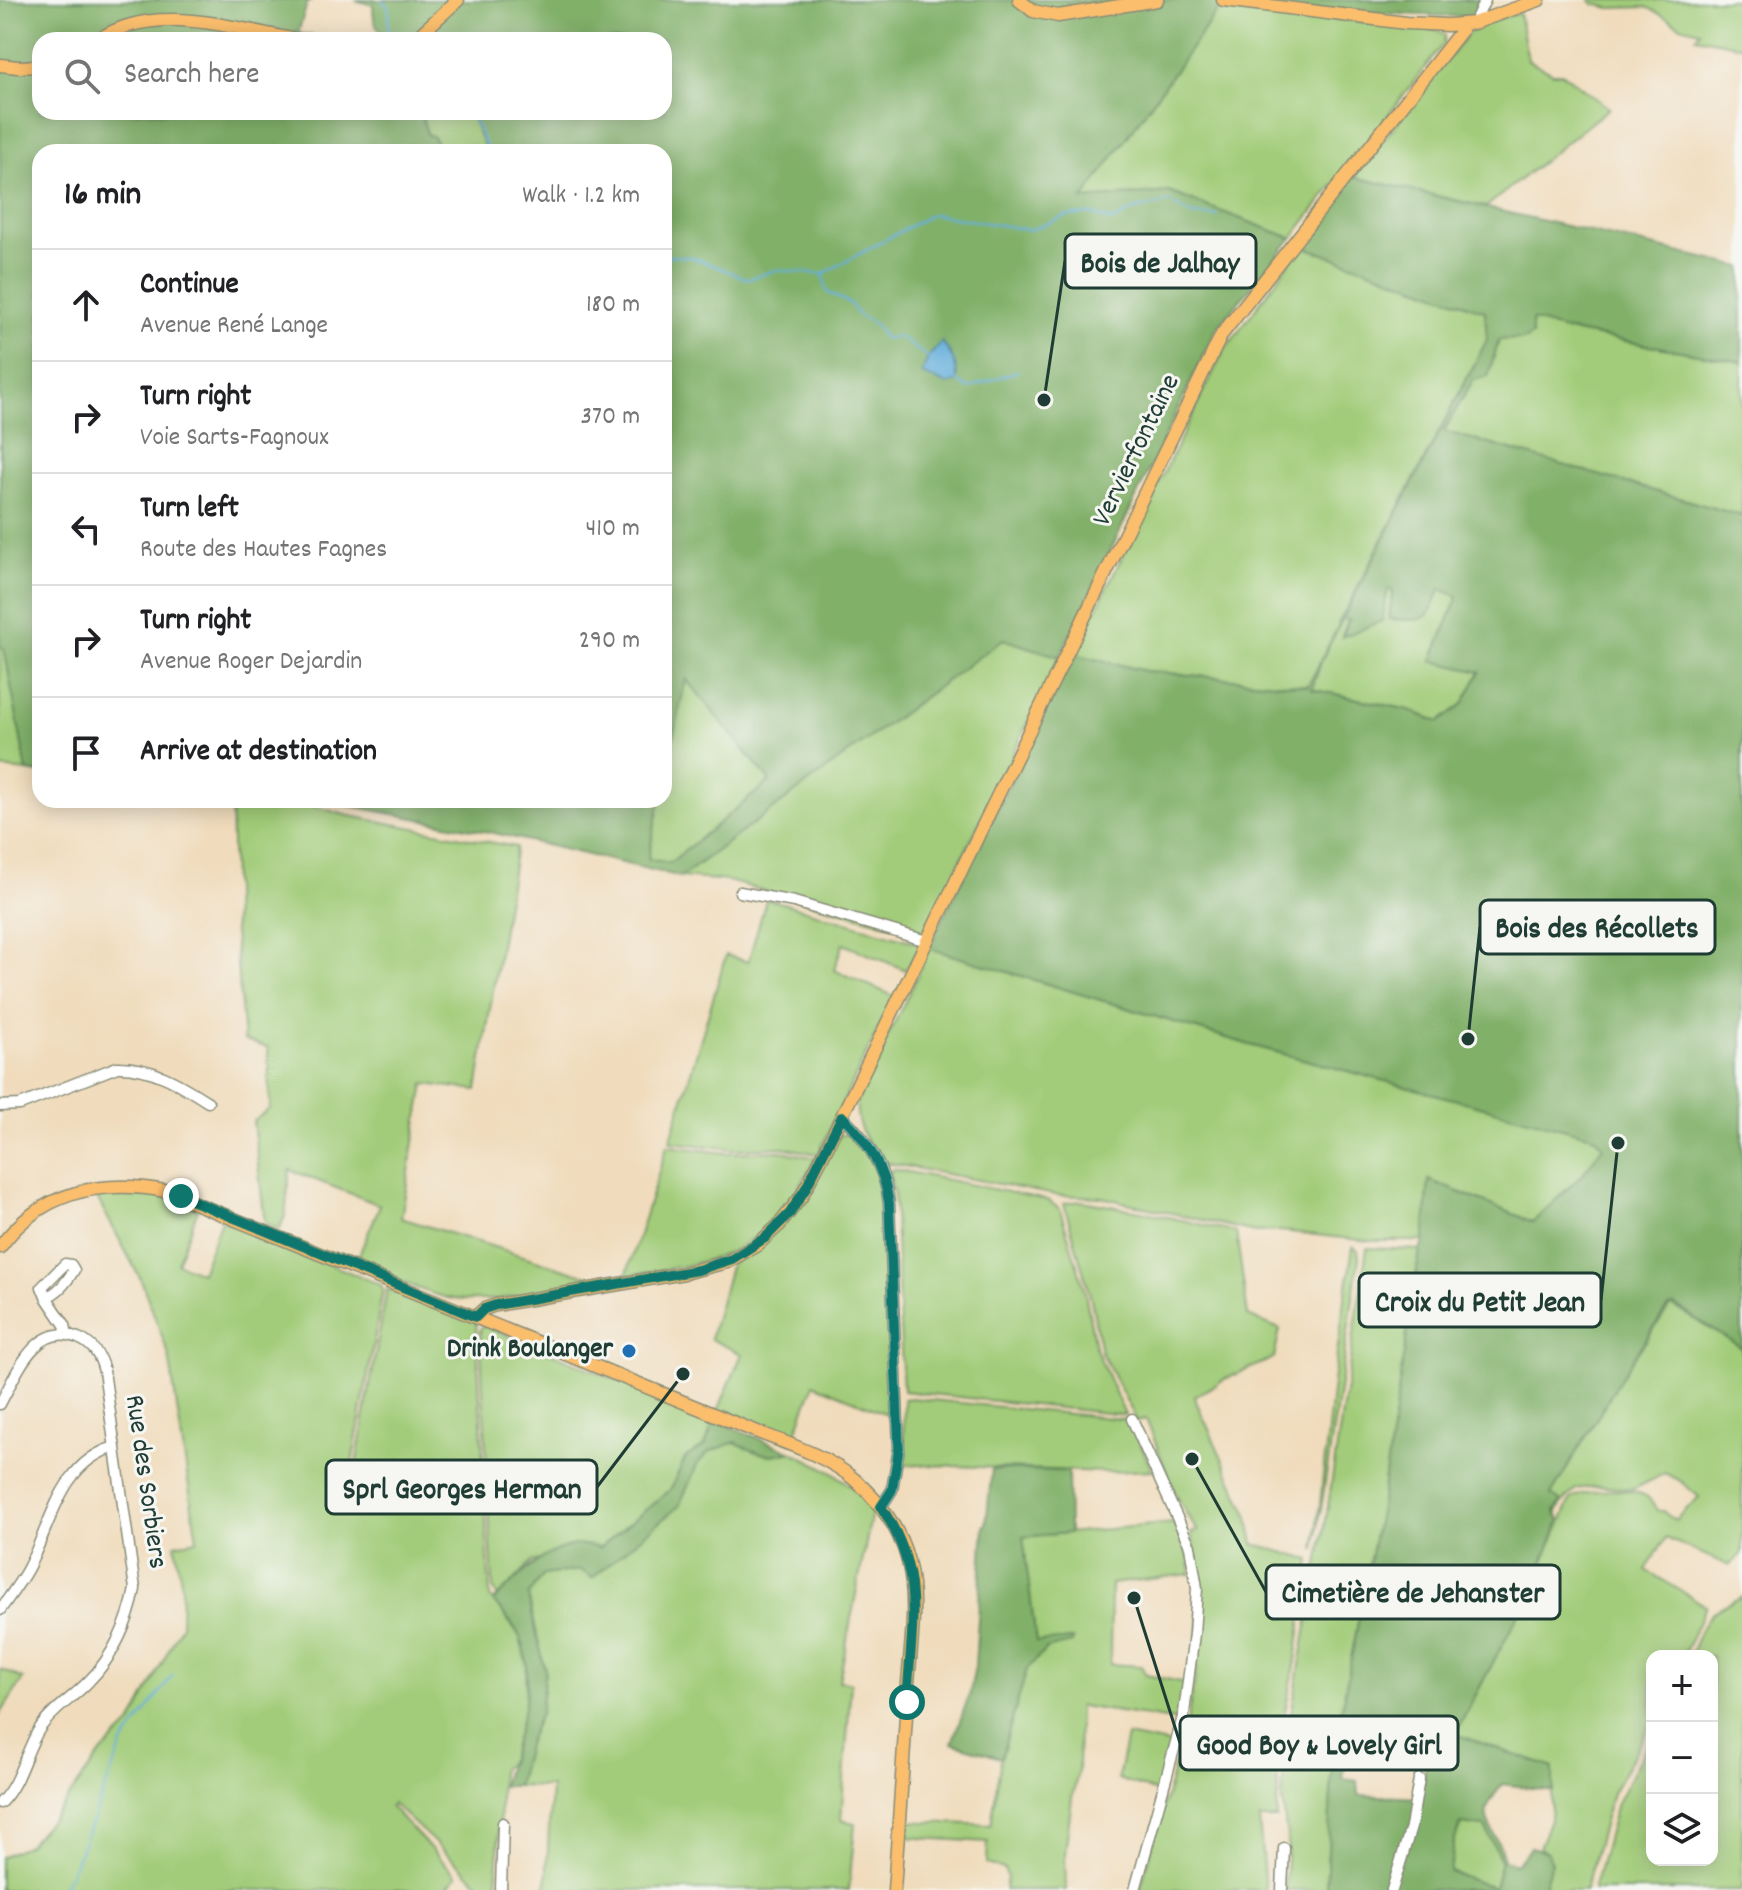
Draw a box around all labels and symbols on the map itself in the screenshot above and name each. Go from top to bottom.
callout: Bois de Jalhay [1065,234,1256,288]
text: Bois de Jalhay [1081,245,1241,288]
street label: Vervierfontaine [1084,368,1192,534]
callout: Bois des Récollets [1480,900,1715,954]
text: Bois des Récollets [1495,910,1699,953]
route end [163,1178,199,1214]
callout: Croix du Petit Jean [1359,1273,1601,1327]
text: Croix du Petit Jean [1375,1284,1585,1327]
place label: Drink Boulanger [447,1331,614,1371]
marker: Drink Boulanger [620,1342,638,1360]
street label: Rue des Sorbiers [112,1393,176,1571]
callout: Sprl Georges Herman [326,1460,597,1514]
text: Sprl Georges Herman [342,1471,582,1514]
callout: Cimetière de Jehanster [1266,1565,1560,1619]
text: Cimetière de Jehanster [1282,1575,1545,1618]
route start [889,1684,925,1720]
callout: Good Boy & Lovely Girl [1180,1716,1458,1770]
text: Good Boy & Lovely Girl [1196,1727,1443,1770]

